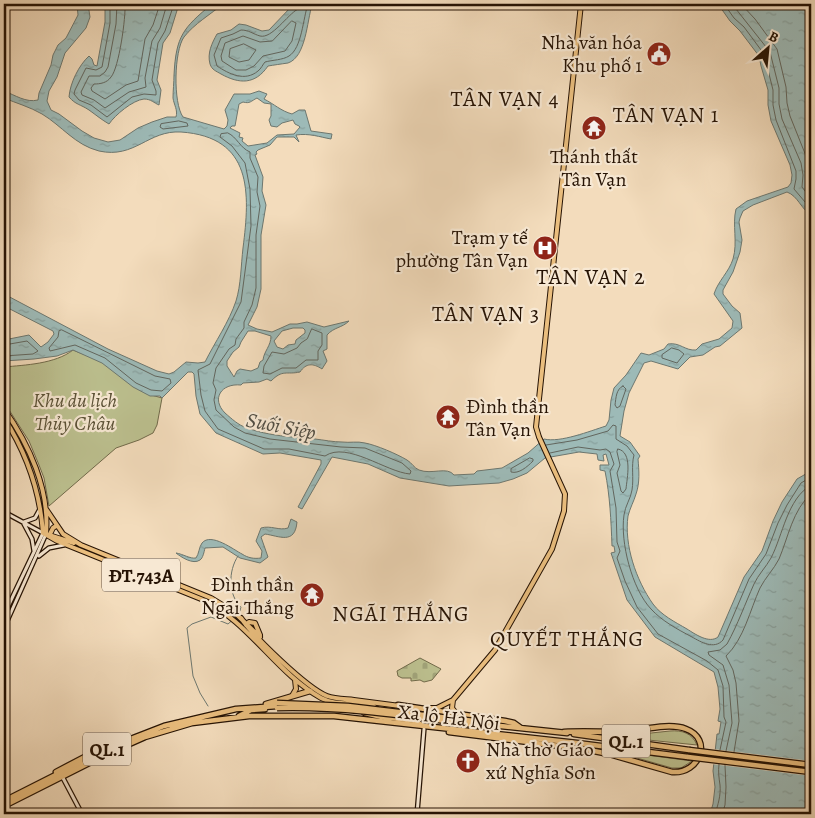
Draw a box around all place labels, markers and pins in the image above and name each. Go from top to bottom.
place label: Nhà văn hóa Khu phố 1 [541,29,643,79]
public building icon: Nhà văn hóa Khu phố 1 [646,41,672,67]
temple icon: Thánh thất Tân Vạn [581,115,607,141]
place label: Thánh thất Tân Vạn [550,143,638,193]
place label: Trạm y tế phường Tân Vạn [395,224,528,274]
hospital icon: Trạm y tế phường Tân Vạn [532,235,558,261]
place label: Đình thần Tân Vạn [466,393,549,443]
temple icon: Đình thần Tân Vạn [435,404,461,430]
place label: Đình thần Ngãi Thắng [201,571,294,621]
temple icon: Đình thần Ngãi Thắng [299,582,325,608]
place label: Nhà thờ Giáo xứ Nghĩa Sơn [486,736,596,786]
church icon: Nhà thờ Giáo xứ Nghĩa Sơn [455,748,481,774]

